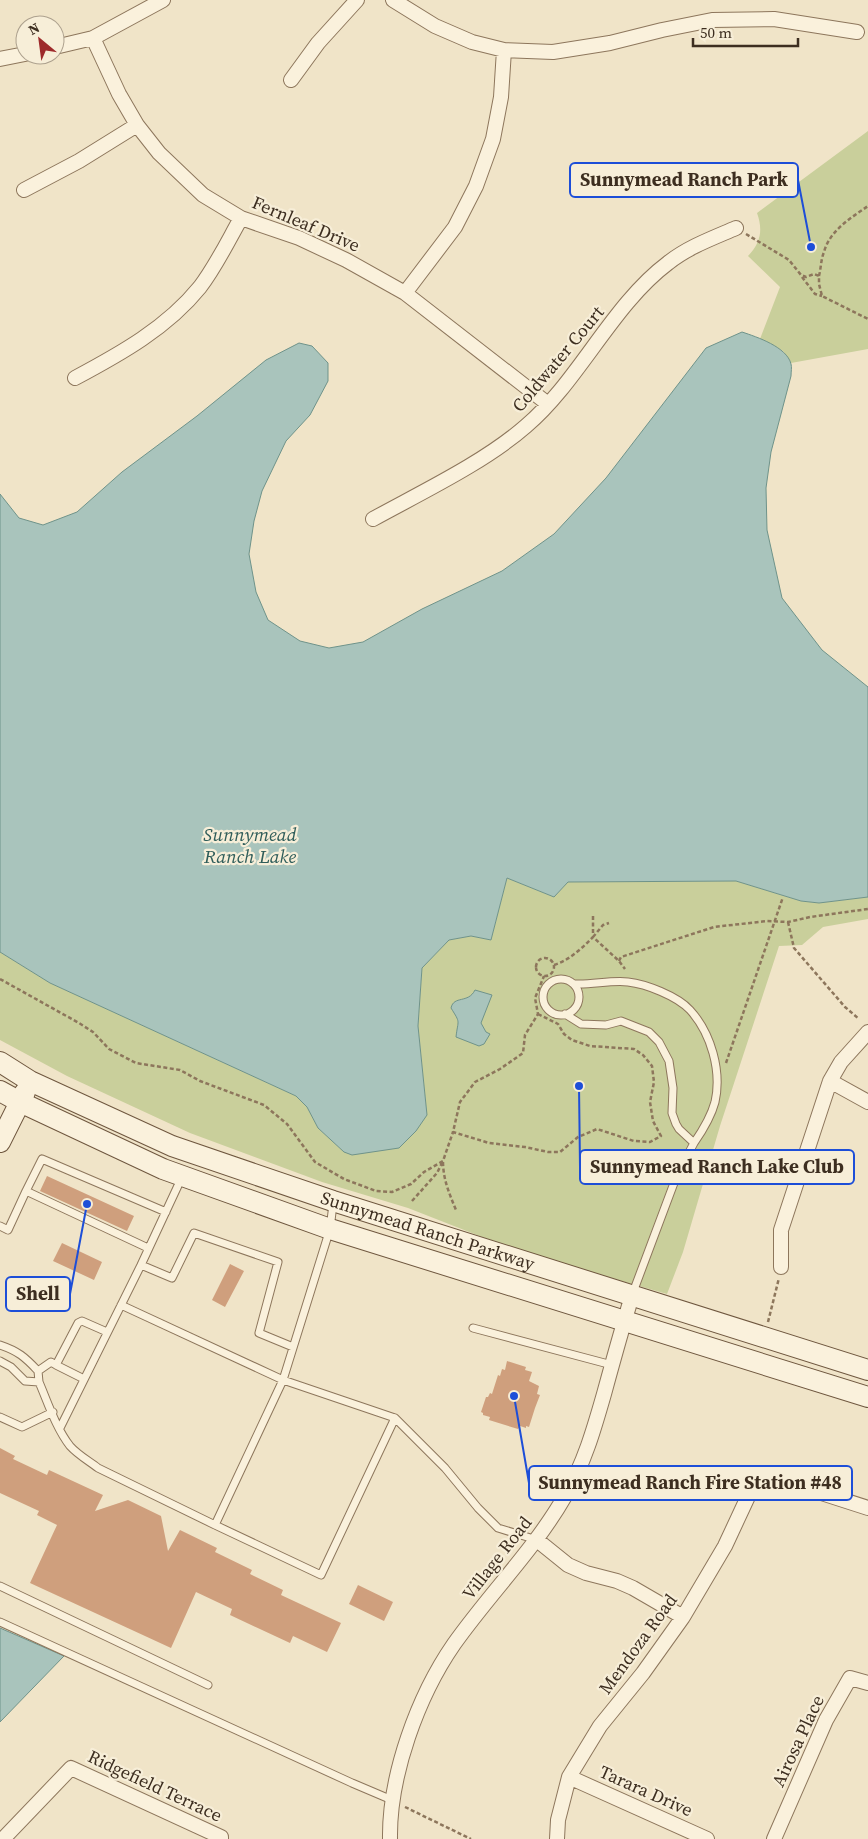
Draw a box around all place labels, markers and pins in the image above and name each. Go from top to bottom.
callout: Sunnymead Ranch Park [570,163,798,197]
callout: Sunnymead Ranch Lake Club [580,1150,854,1184]
callout: Shell [6,1277,70,1311]
callout: Sunnymead Ranch Fire Station #48 [529,1466,852,1500]

